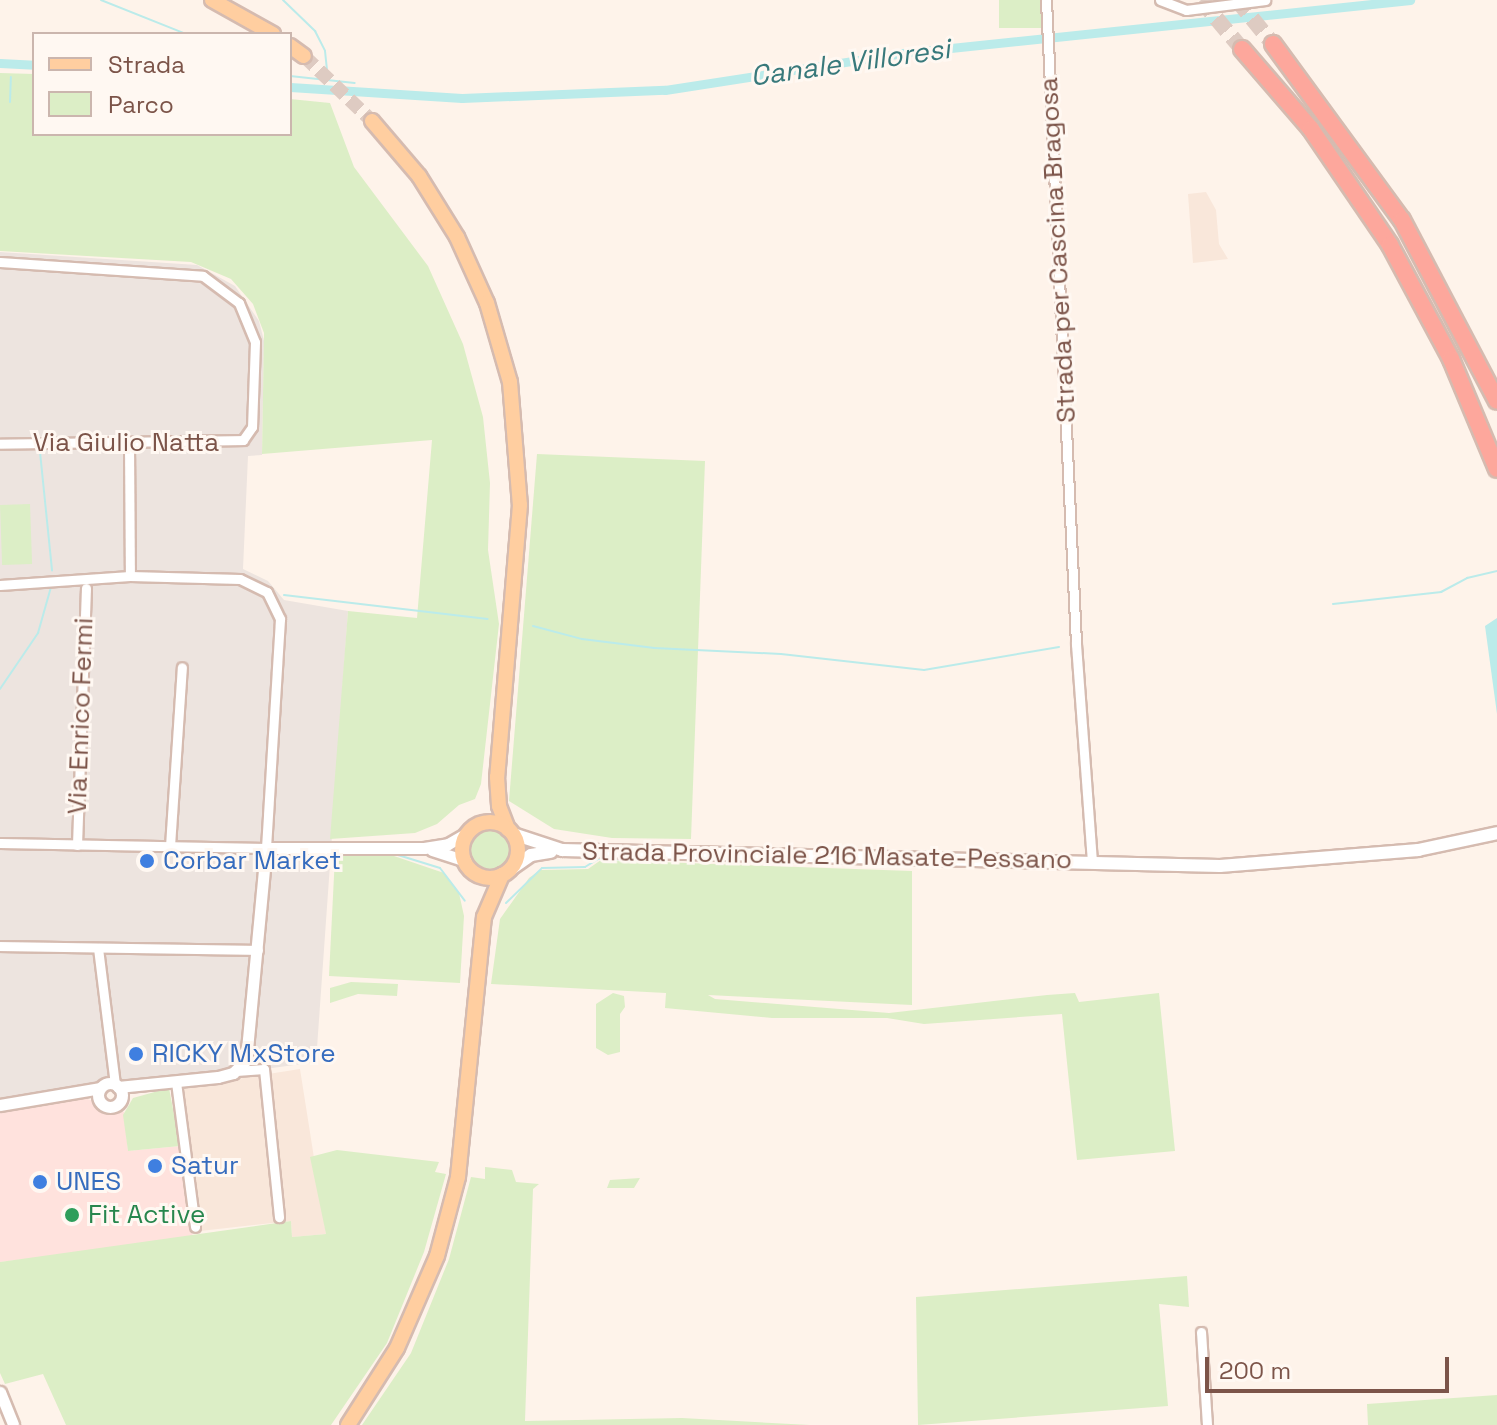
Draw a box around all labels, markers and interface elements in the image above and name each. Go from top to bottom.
water label: Canale Villoresi [748,31,952,93]
legend [32,32,292,136]
text: Strada [108,49,185,80]
street label: Strada per Cascina Bragosa [1033,76,1083,424]
text: Parco [108,89,174,120]
street label: Via Giulio Natta [33,427,219,459]
street label: Via Enrico Fermi [62,617,100,815]
street label: Strada Provinciale 216 Masate-Pessano [582,836,1072,876]
place label: Corbar Market [163,845,341,877]
marker: Corbar Market [138,852,156,870]
place label: RICKY MxStore [152,1038,336,1070]
marker: RICKY MxStore [127,1045,145,1063]
place label: Satur [171,1150,239,1182]
marker: Satur [146,1157,164,1175]
place label: UNES [56,1166,121,1198]
marker: UNES [31,1173,49,1191]
place label: Fit Active [88,1199,206,1231]
marker: Fit Active [63,1206,81,1224]
scale bar [1209,1341,1453,1391]
text: 200 m [1219,1355,1291,1386]

